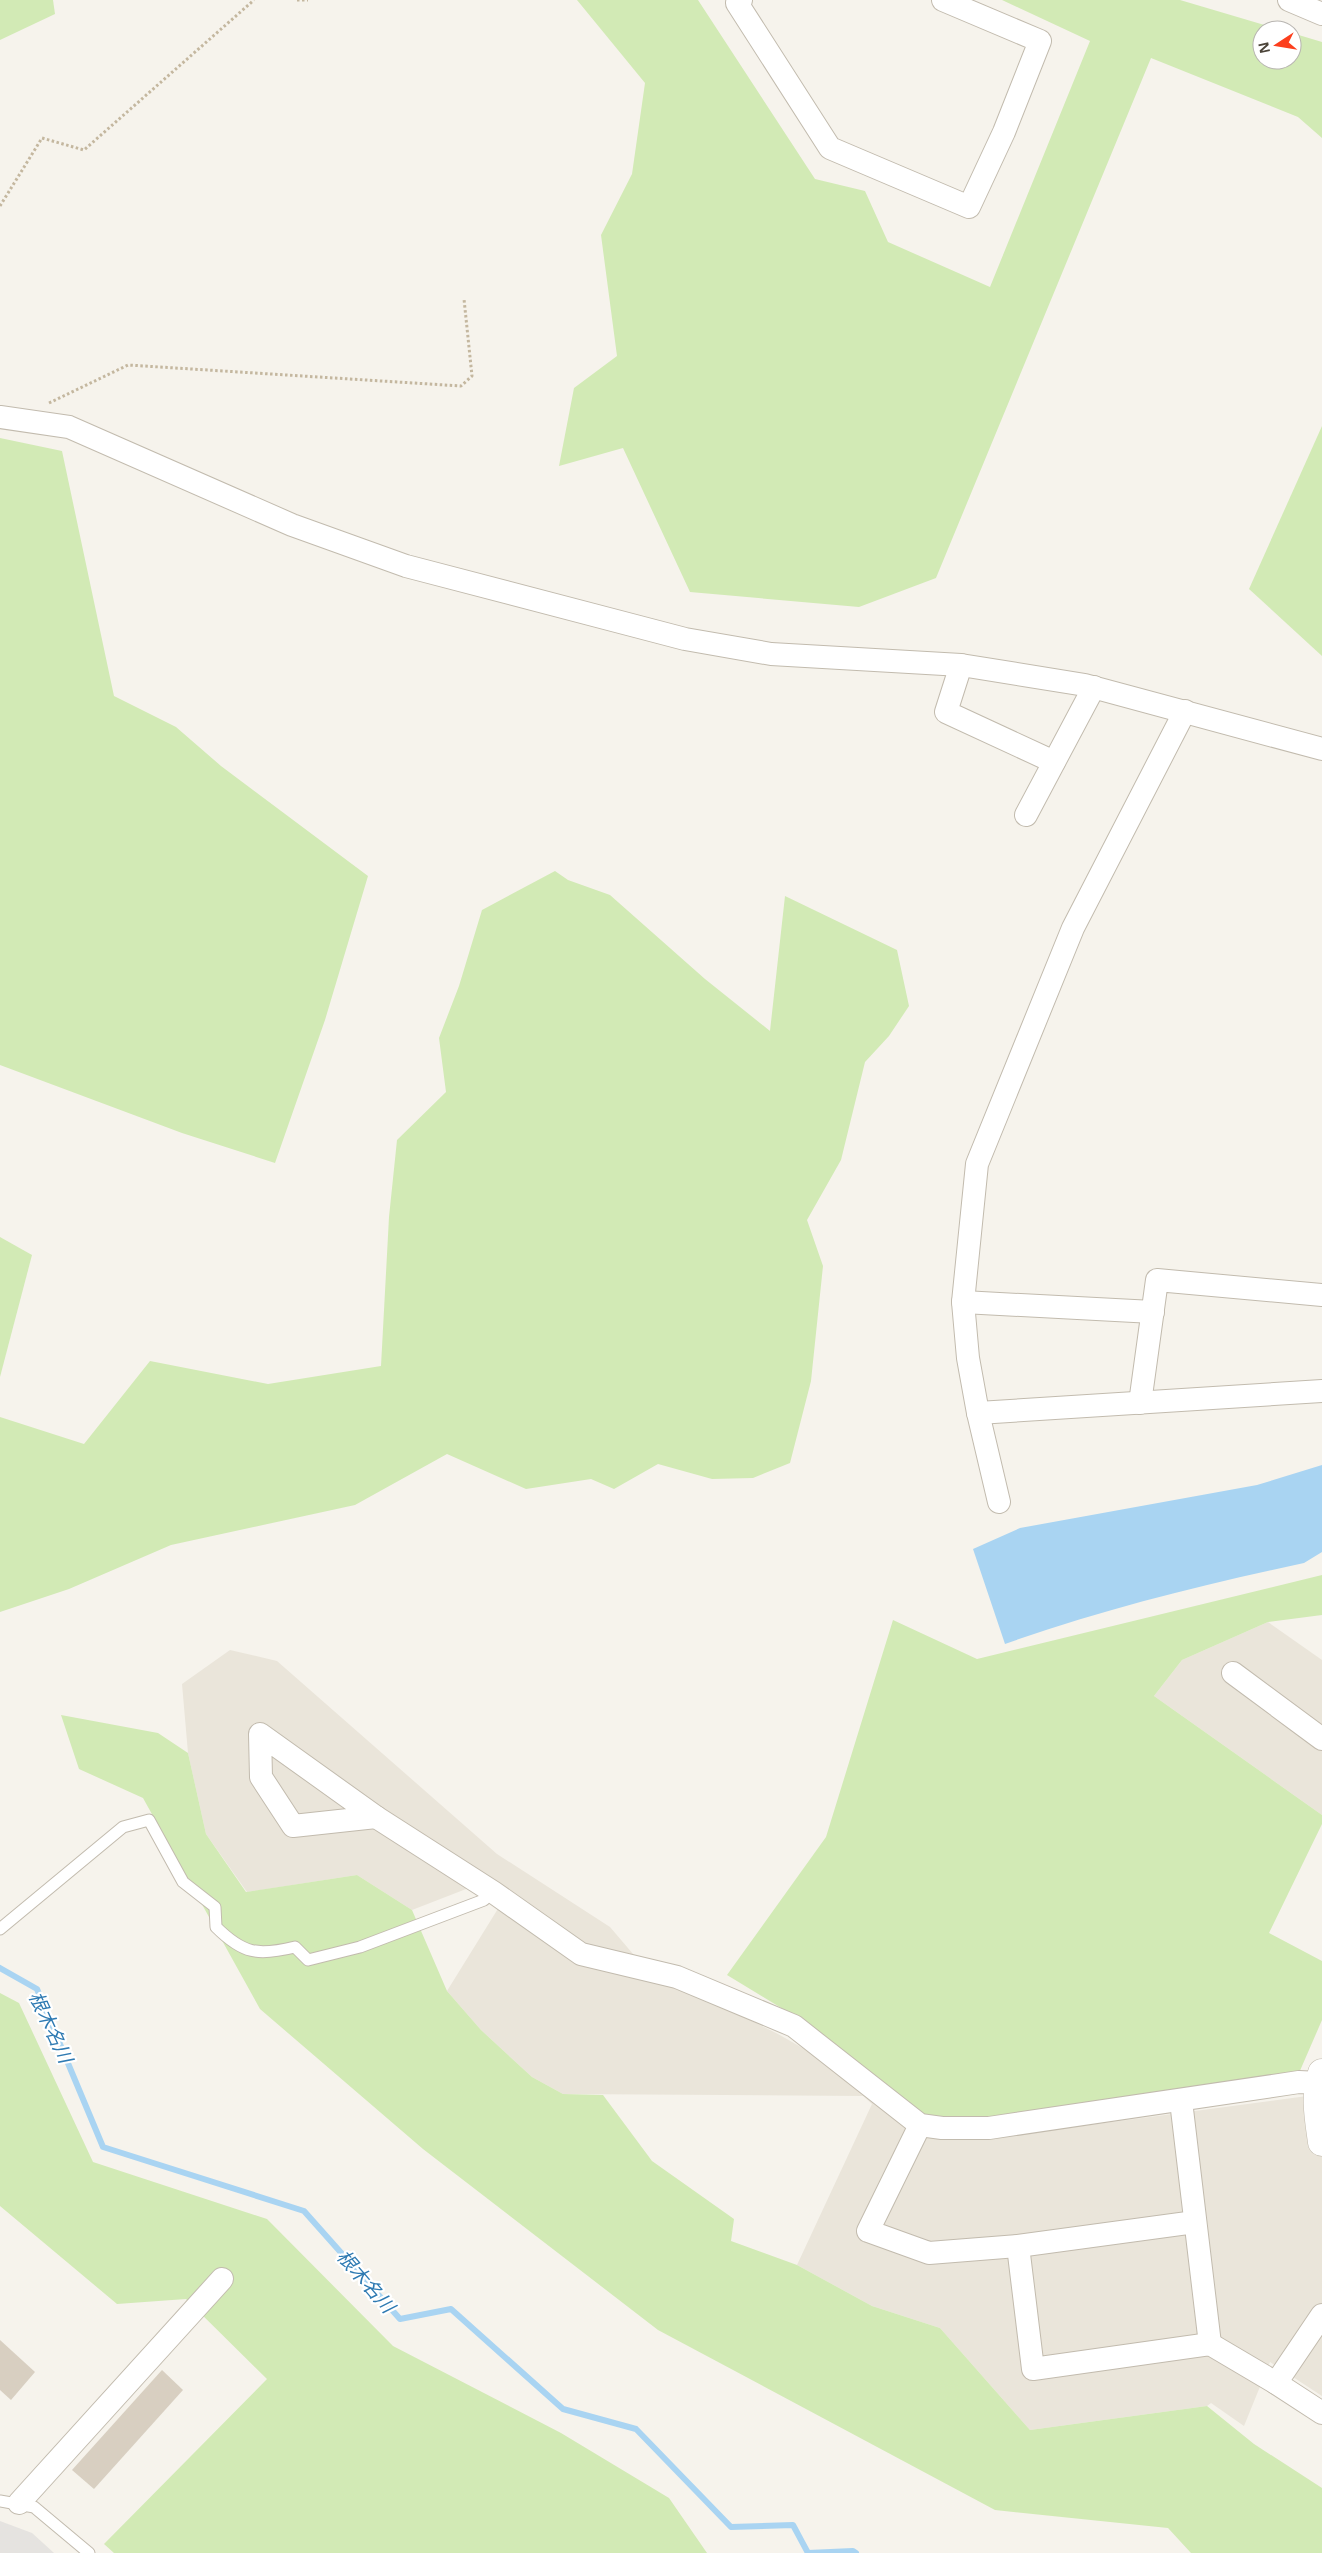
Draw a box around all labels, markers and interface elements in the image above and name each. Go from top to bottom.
north arrow [1252,20,1302,70]
text: N [1253,40,1274,55]
water label: 根木名川 [23,1987,80,2069]
water label: 根木名川 [331,2244,402,2320]

